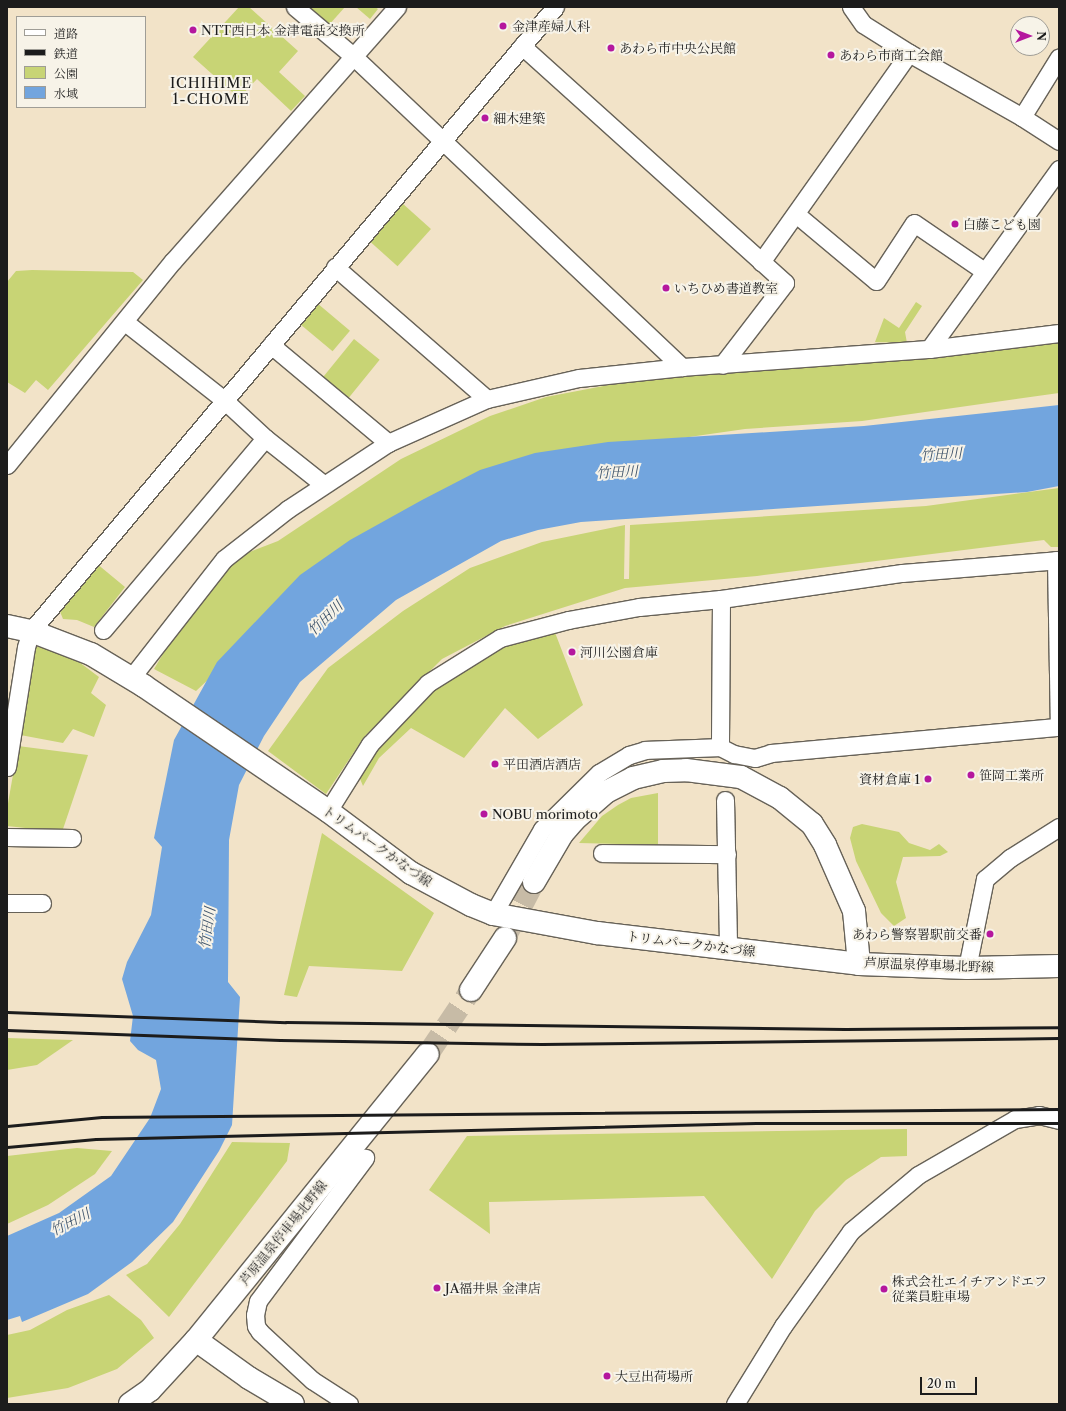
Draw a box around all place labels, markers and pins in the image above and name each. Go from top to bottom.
place label: 金津産婦人科 [512,18,590,34]
marker: 金津産婦人科 [497,20,509,32]
place label: NTT西日本 金津電話交換所 [201,22,365,38]
marker: NTT西日本 金津電話交換所 [188,25,198,35]
place label: あわら市中央公民館 [619,40,736,56]
marker: あわら市中央公民館 [606,43,616,53]
place label: あわら市商工会館 [839,47,943,63]
marker: あわら市商工会館 [826,50,836,60]
place label: 細木建築 [493,110,545,126]
marker: 細木建築 [480,113,490,123]
place label: 白藤こども園 [963,216,1041,232]
marker: 白藤こども園 [950,219,960,229]
place label: いちひめ書道教室 [674,280,778,296]
marker: いちひめ書道教室 [661,283,671,293]
place label: 河川公園倉庫 [580,644,658,660]
marker: 河川公園倉庫 [567,647,577,657]
place label: 平田酒店酒店 [503,756,581,772]
marker: 平田酒店酒店 [490,759,500,769]
place label: 笹岡工業所 [979,767,1044,783]
marker: 笹岡工業所 [966,770,976,780]
place label: 資材倉庫 1 [859,771,920,787]
marker: 資材倉庫 1 [923,774,933,784]
place label: NOBU morimoto [492,806,598,822]
marker: NOBU morimoto [479,809,489,819]
place label: あわら警察署駅前交番 [852,926,982,942]
marker: あわら警察署駅前交番 [985,929,995,939]
place label: 株式会社エイチアンドエフ 従業員駐車場 [892,1274,1048,1305]
place label: JA福井県 金津店 [445,1280,541,1296]
marker: JA福井県 金津店 [432,1283,442,1293]
marker: 株式会社エイチアンドエフ 従業員駐車場 [879,1284,889,1294]
place label: 大豆出荷場所 [615,1368,693,1384]
marker: 大豆出荷場所 [602,1371,612,1381]

